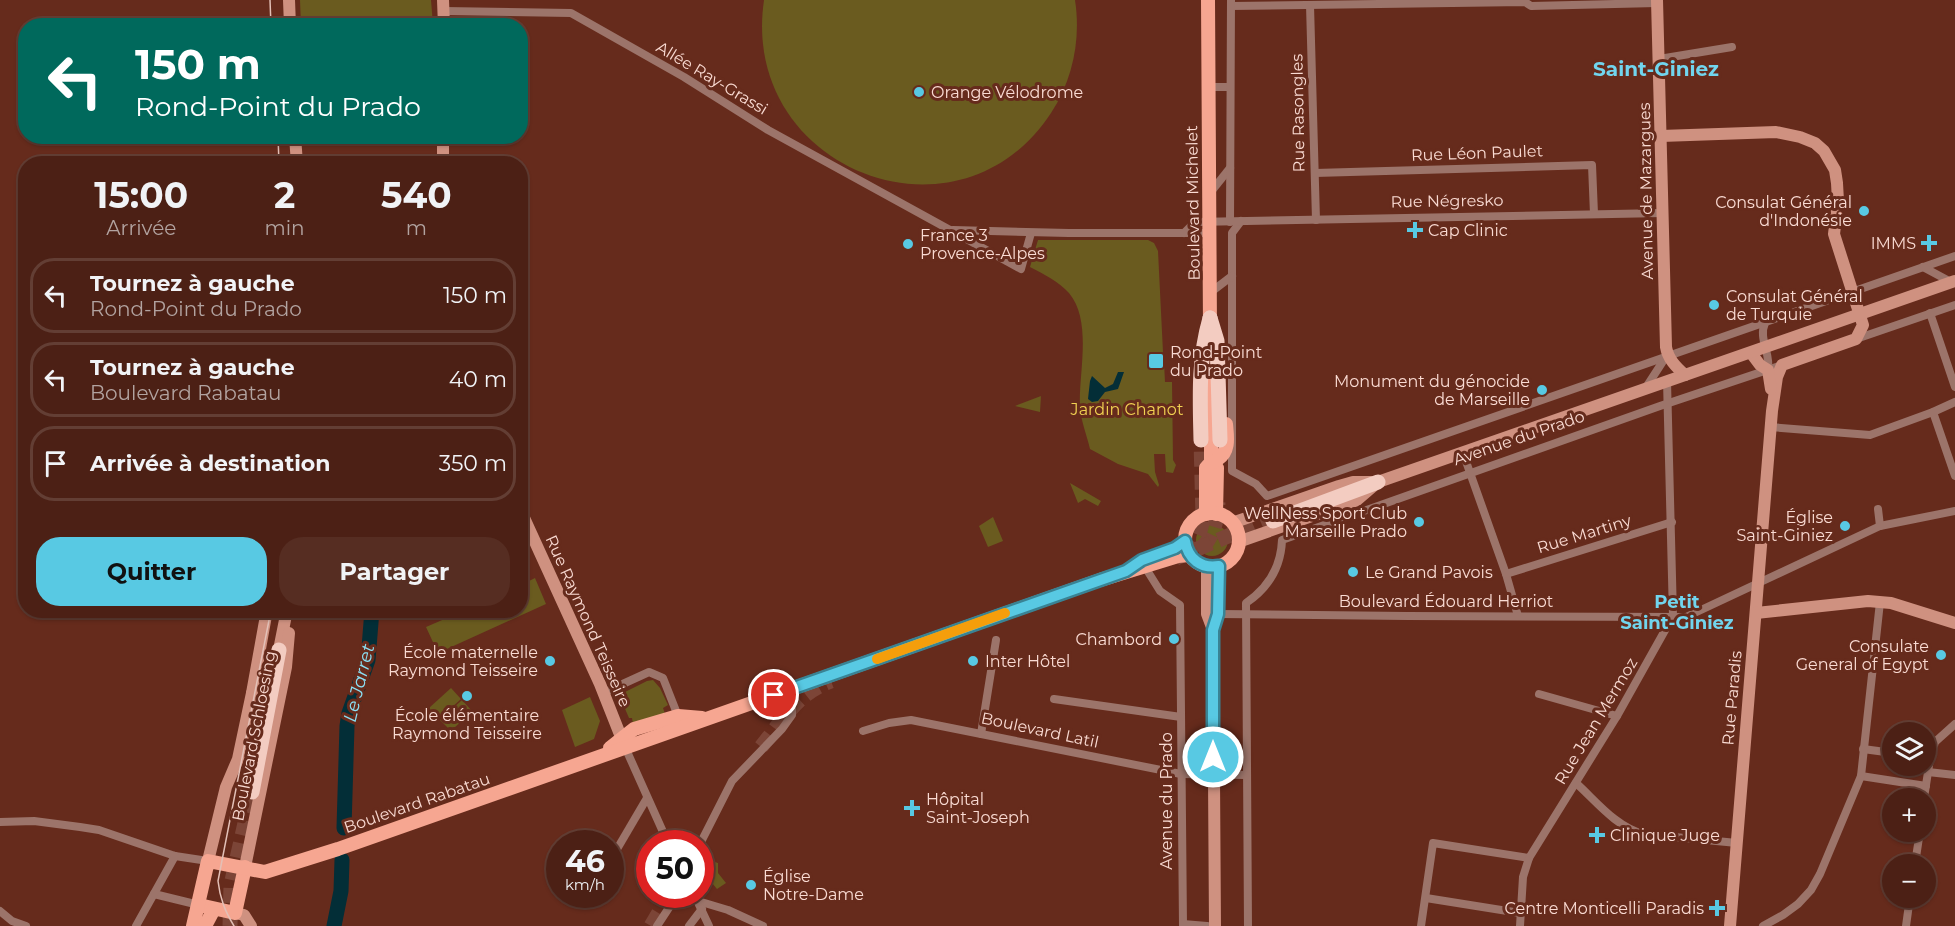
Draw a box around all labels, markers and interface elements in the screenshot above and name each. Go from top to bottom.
street label: Allée Ray-Grassi [653,37,771,119]
text: 150 m [135,38,261,90]
icon: left [36,42,114,120]
street label: Rue Rasongles [1287,53,1309,172]
district label: Saint-Giniez [1593,57,1719,81]
place label: Orange Vélodrome [931,83,1083,102]
marker: Orange Vélodrome [912,85,926,99]
text: Rond-Point du Prado [135,90,421,123]
street label: Avenue de Mazargues [1635,102,1657,280]
street label: Boulevard Michelet [1182,125,1204,281]
street label: Rue Léon Paulet [1411,141,1544,165]
text: 15:00 [94,173,188,217]
text: 2 [274,173,295,217]
text: 540 [381,173,452,217]
street label: Rue Négresko [1390,191,1504,211]
place label: Consulat Général d'Indonésie [1715,193,1852,230]
marker: Consulat Général d'Indonésie [1857,204,1871,218]
text: Arrivée [106,216,176,240]
text: min [265,216,305,240]
text: m [406,216,427,240]
marker: Cap Clinic [1406,221,1424,239]
place label: Cap Clinic [1428,221,1508,240]
place label: France 3 Provence-Alpes [920,226,1045,263]
place label: IMMS [1871,234,1916,253]
marker: IMMS [1920,234,1938,252]
marker: France 3 Provence-Alpes [901,237,915,251]
text: Tournez à gauche [90,270,295,297]
icon: left [39,279,72,312]
text: 150 m [443,282,507,309]
place label: Consulat Général de Turquie [1726,287,1863,324]
text: Rond-Point du Prado [90,297,302,321]
marker: Consulat Général de Turquie [1707,298,1721,312]
place label: Rond-Point du Prado [1170,343,1263,380]
marker: Rond-Point du Prado [1147,352,1165,370]
text: Tournez à gauche [90,354,295,381]
icon: left [39,363,72,396]
text: 40 m [449,366,507,393]
place label: Monument du génocide de Marseille [1334,372,1530,409]
text: Boulevard Rabatau [90,381,282,405]
marker: Monument du génocide de Marseille [1535,383,1549,397]
park label: Jardin Chanot [1070,400,1184,419]
street label: Avenue du Prado [1451,407,1587,469]
icon: arrive [39,447,72,480]
text: Arrivée à destination [90,450,330,477]
text: 350 m [439,450,507,477]
place label: WellNess Sport Club Marseille Prado [1244,504,1407,541]
place label: Église Saint-Giniez [1736,508,1833,545]
street label: Rue Martiny [1535,511,1634,557]
marker: WellNess Sport Club Marseille Prado [1412,515,1426,529]
marker: Église Saint-Giniez [1838,519,1852,533]
street label: Rue Raymond Teisseire [541,532,635,710]
button: Quitter [36,537,267,606]
button: Partager [279,537,510,606]
place label: Le Grand Pavois [1365,563,1493,582]
marker: Le Grand Pavois [1346,565,1360,579]
district label: Petit Saint-Giniez [1620,591,1734,634]
street label: Boulevard Édouard Herriot [1339,592,1554,611]
place label: Chambord [1075,630,1162,649]
marker: Chambord [1167,632,1181,646]
place label: Consulate General of Egypt [1796,637,1929,674]
water label: Le Jarret [339,641,379,724]
place label: École maternelle Raymond Teisseire [388,643,538,680]
marker: Consulate General of Egypt [1934,648,1948,662]
street label: Boulevard Schloesing [228,649,280,823]
street label: Rue Paradis [1718,650,1746,746]
place label: Inter Hôtel [985,652,1070,671]
marker: École maternelle Raymond Teisseire [543,654,557,668]
marker: Inter Hôtel [966,654,980,668]
street label: Rue Jean Mermoz [1551,654,1641,788]
pin [748,669,799,720]
icon: arrive [757,678,790,711]
marker: École élémentaire Raymond Teisseire [460,689,474,703]
place label: École élémentaire Raymond Teisseire [392,706,542,743]
street label: Boulevard Latil [979,708,1101,752]
map controls [1882,722,1936,908]
button: layers [1882,722,1936,776]
position arrow [1181,725,1245,789]
street label: Avenue du Prado [1157,732,1176,870]
street label: Boulevard Rabatau [341,769,493,837]
button: + [1882,788,1936,842]
place label: Hôpital Saint-Joseph [926,790,1030,827]
marker: Hôpital Saint-Joseph [903,799,921,817]
marker: Clinique Juge [1588,826,1606,844]
place label: Clinique Juge [1610,826,1720,845]
speed limit sign: 50 [636,830,714,908]
text: 46 [565,843,605,880]
button: − [1882,854,1936,908]
place label: Église Notre-Dame [763,867,864,904]
text: km/h [565,875,605,894]
marker: Église Notre-Dame [744,878,758,892]
place label: Centre Monticelli Paradis [1505,899,1704,918]
marker: Centre Monticelli Paradis [1708,899,1726,917]

